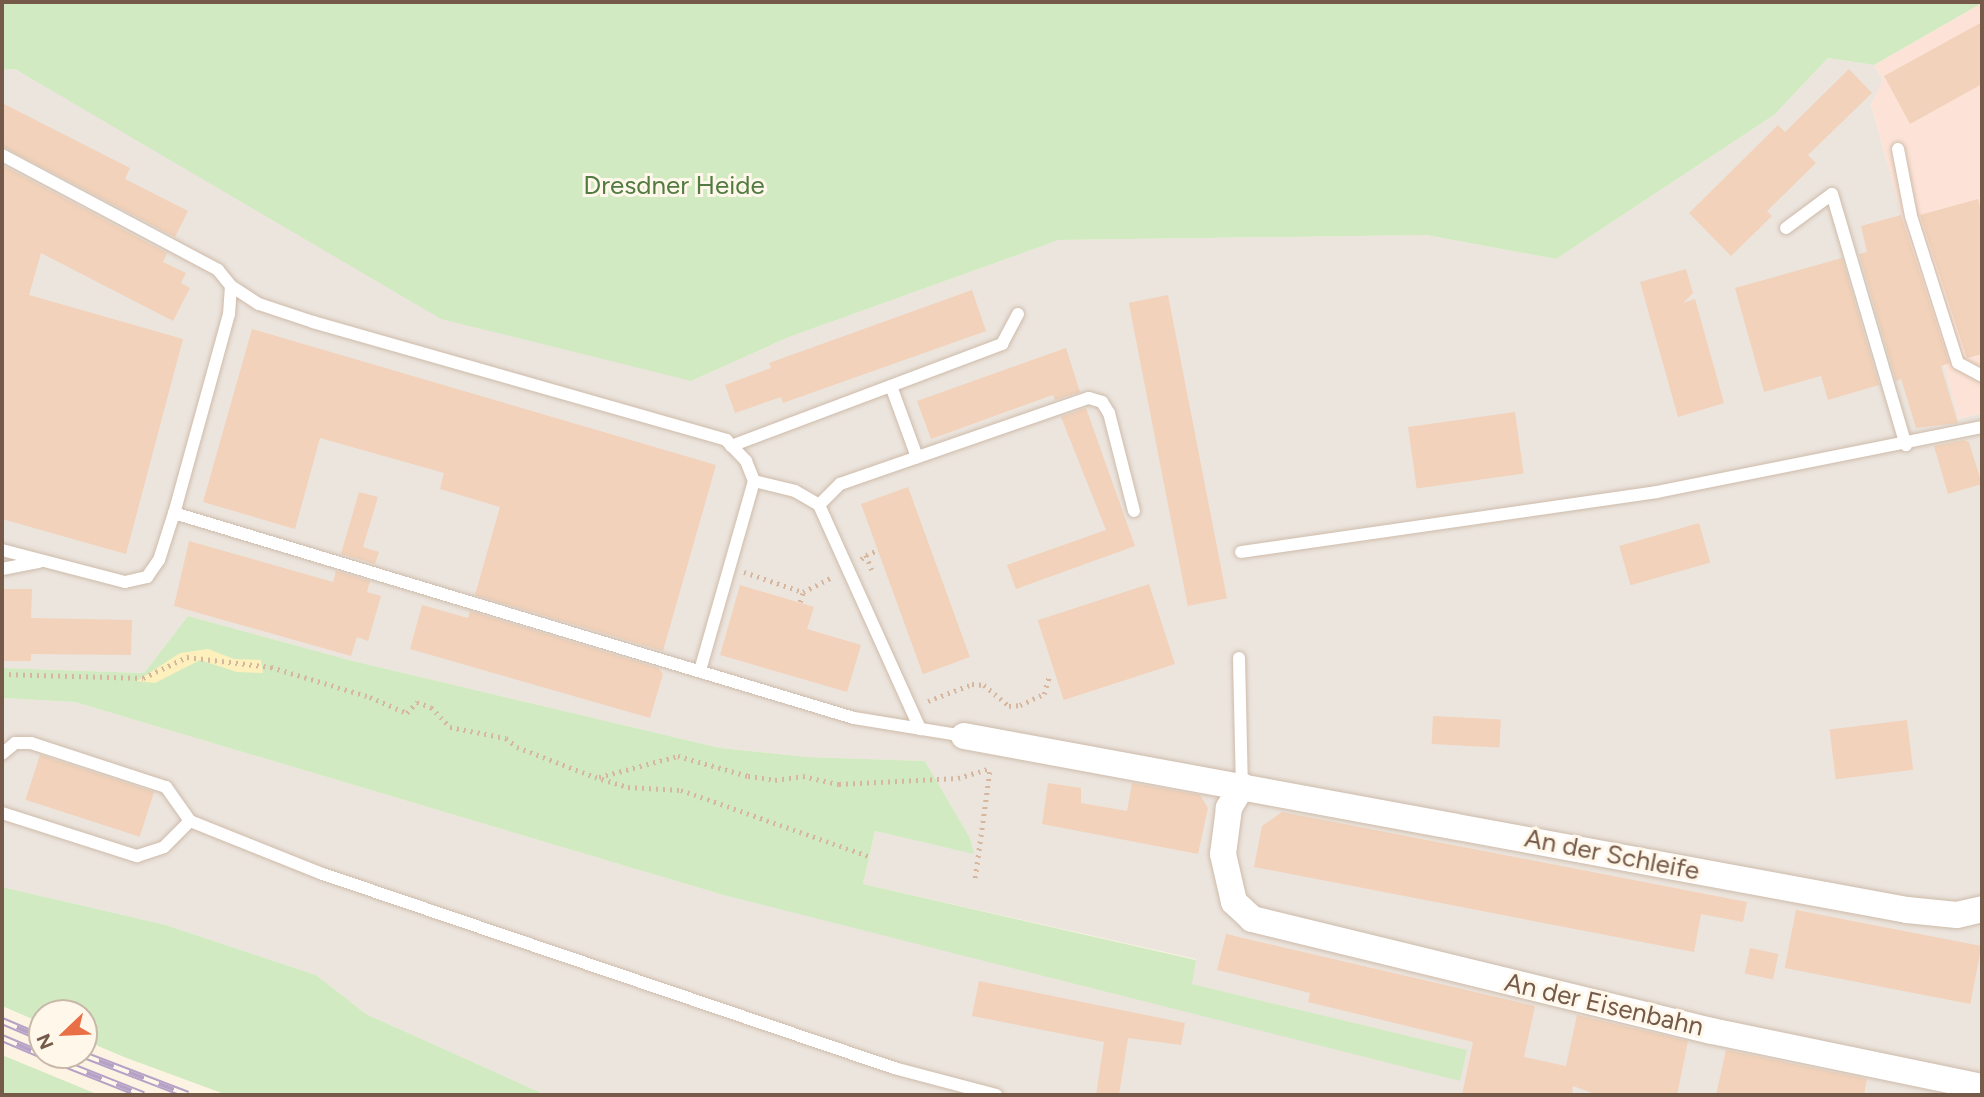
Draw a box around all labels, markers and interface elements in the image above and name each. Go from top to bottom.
park label: Dresdner Heide [583,170,765,202]
street label: An der Schleife [1522,823,1702,887]
street label: An der Eisenbahn [1502,967,1706,1043]
north arrow [28,999,98,1069]
text: N [32,1030,59,1053]

